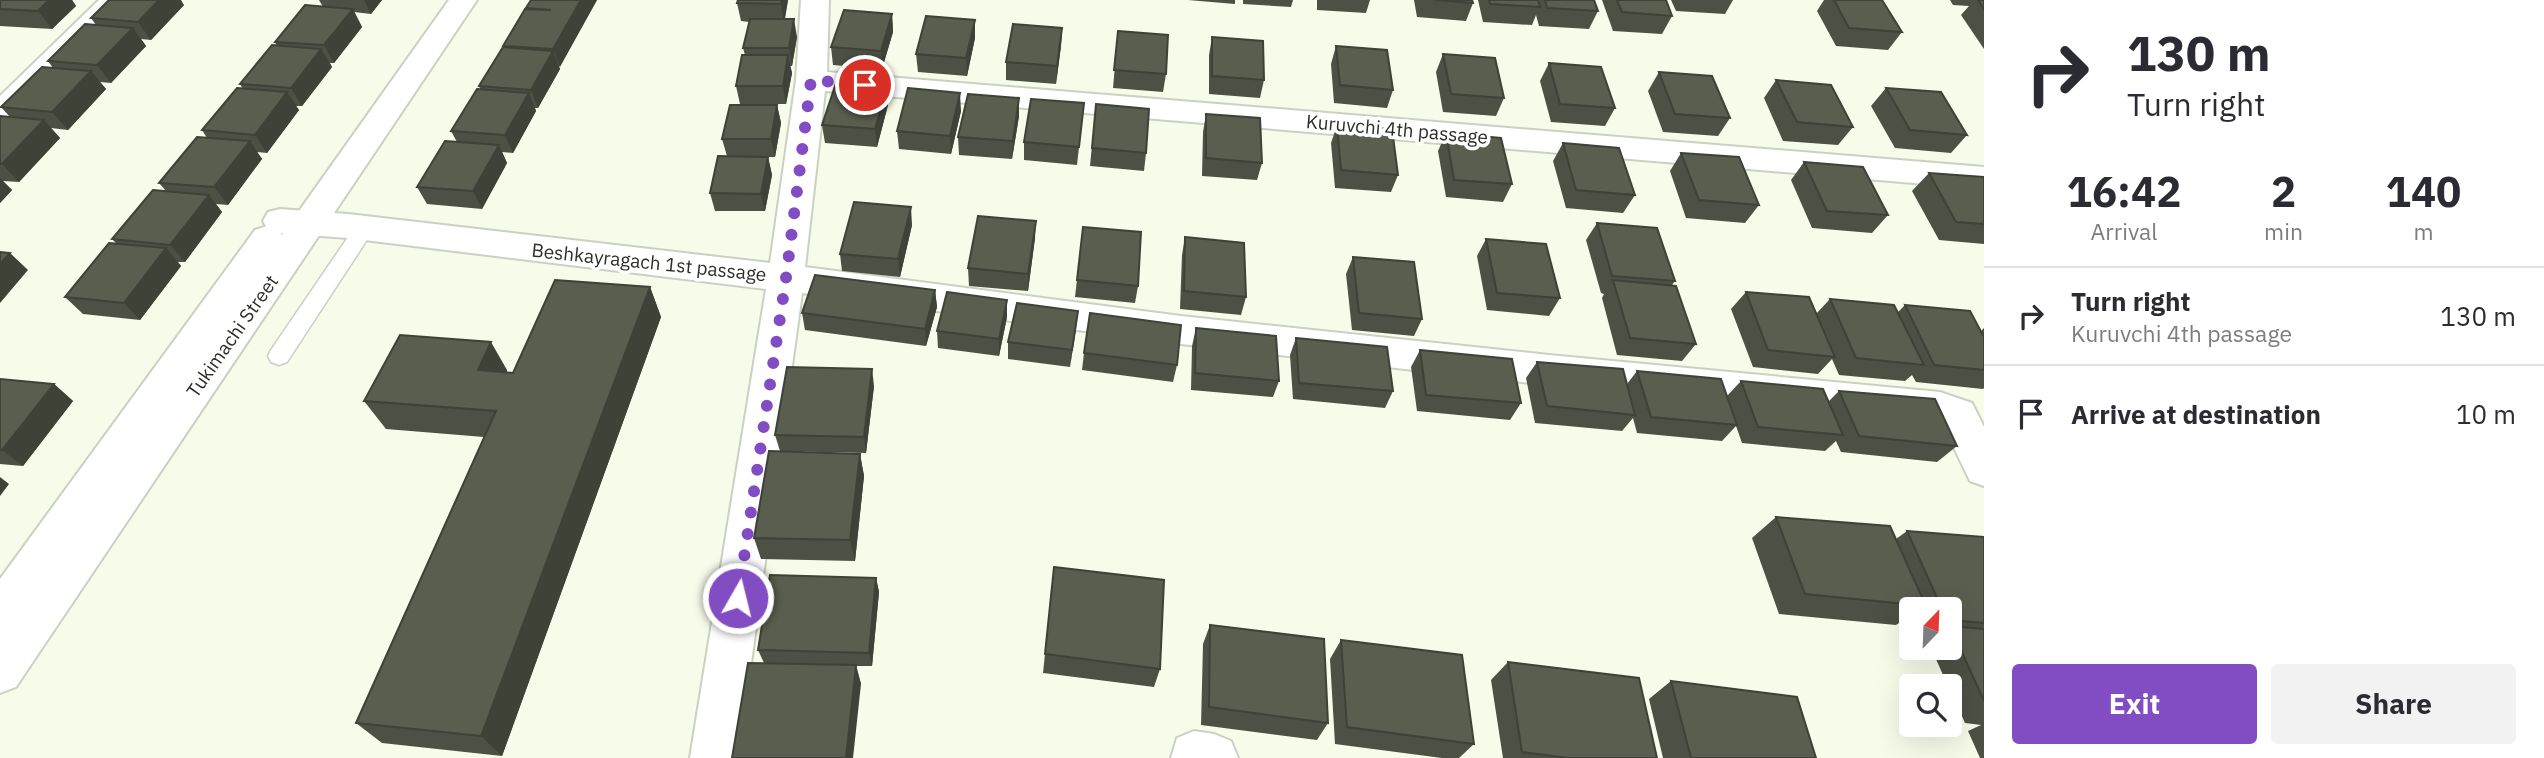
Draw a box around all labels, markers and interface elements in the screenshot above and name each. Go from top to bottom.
text: 130 m [2127,21,2271,84]
icon: right [2012,28,2103,119]
pin [835,55,895,115]
icon: arrive [846,66,884,104]
text: Turn right [2127,83,2265,125]
street label: Kuruvchi 4th passage [1305,109,1489,149]
text: 16:42 [2067,164,2181,219]
text: 2 [2271,164,2296,219]
text: 140 [2386,164,2461,219]
text: Arrival [2091,216,2158,246]
text: min [2264,216,2303,246]
text: m [2413,216,2434,246]
street label: Beshkayragach 1st passage [530,238,768,286]
street label: Tukimachi Street [181,270,283,402]
text: Turn right [2071,284,2190,318]
icon: right [2012,297,2050,335]
text: 130 m [2440,299,2516,333]
text: Kuruvchi 4th passage [2071,318,2292,348]
icon: arrive [2012,395,2050,433]
text: Arrive at destination [2071,397,2321,431]
text: 10 m [2456,397,2516,431]
position arrow [701,561,775,635]
north arrow [1899,597,1962,660]
map controls [1899,597,1962,737]
button: Exit [2012,664,2257,744]
button: Share [2271,664,2516,744]
button: search [1899,674,1962,737]

